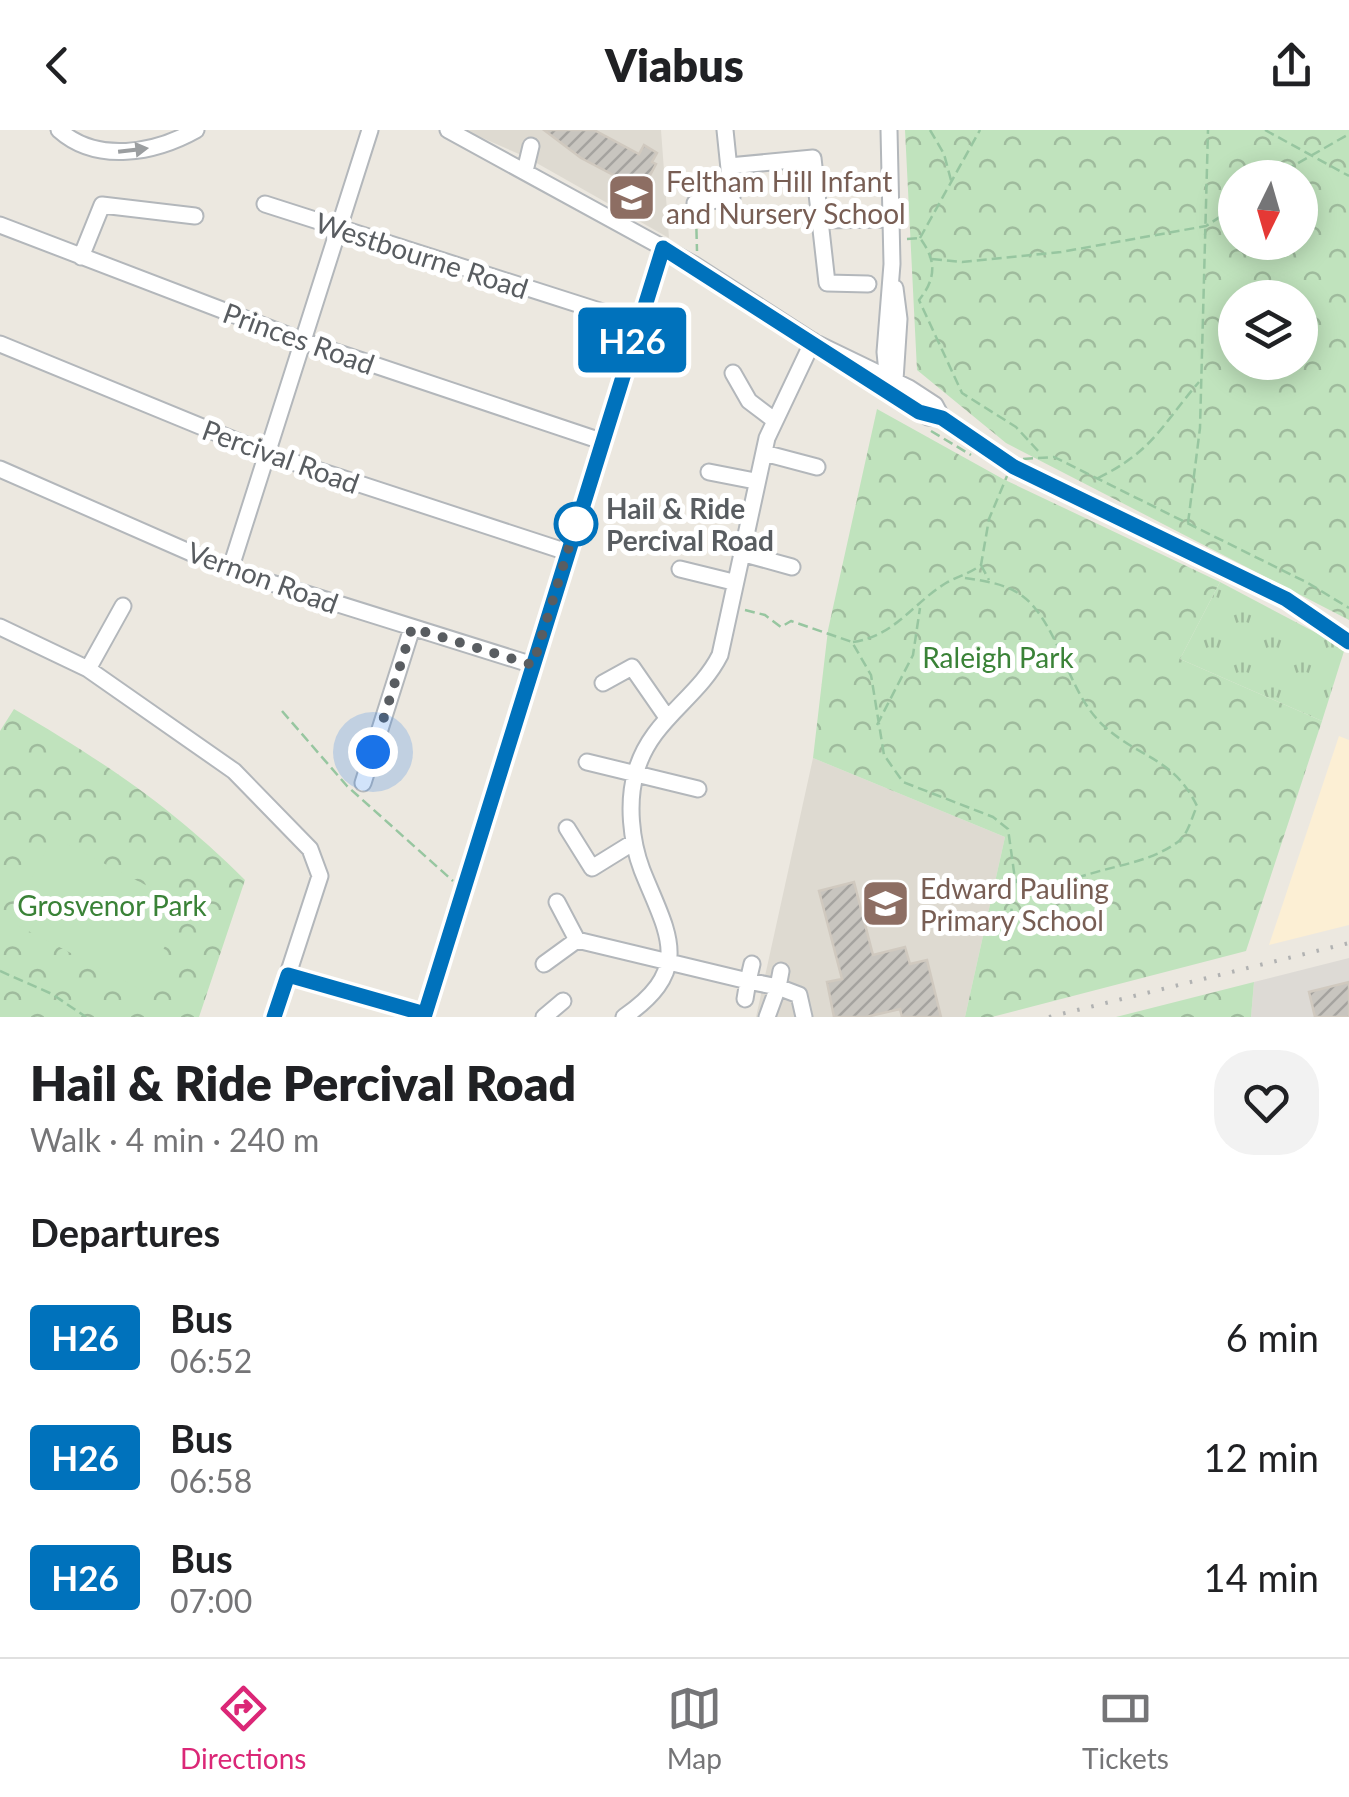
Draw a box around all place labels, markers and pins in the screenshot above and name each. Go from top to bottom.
place label: Feltham Hill Infant and Nursery School [666,164,906,230]
school or university icon: Feltham Hill Infant and Nursery School [605,171,657,223]
place label: Hail & Ride Percival Road [606,491,774,557]
marker: Hail & Ride Percival Road [555,503,597,545]
place label: Edward Pauling Primary School [920,871,1109,937]
school or university icon: Edward Pauling Primary School [859,878,911,930]

